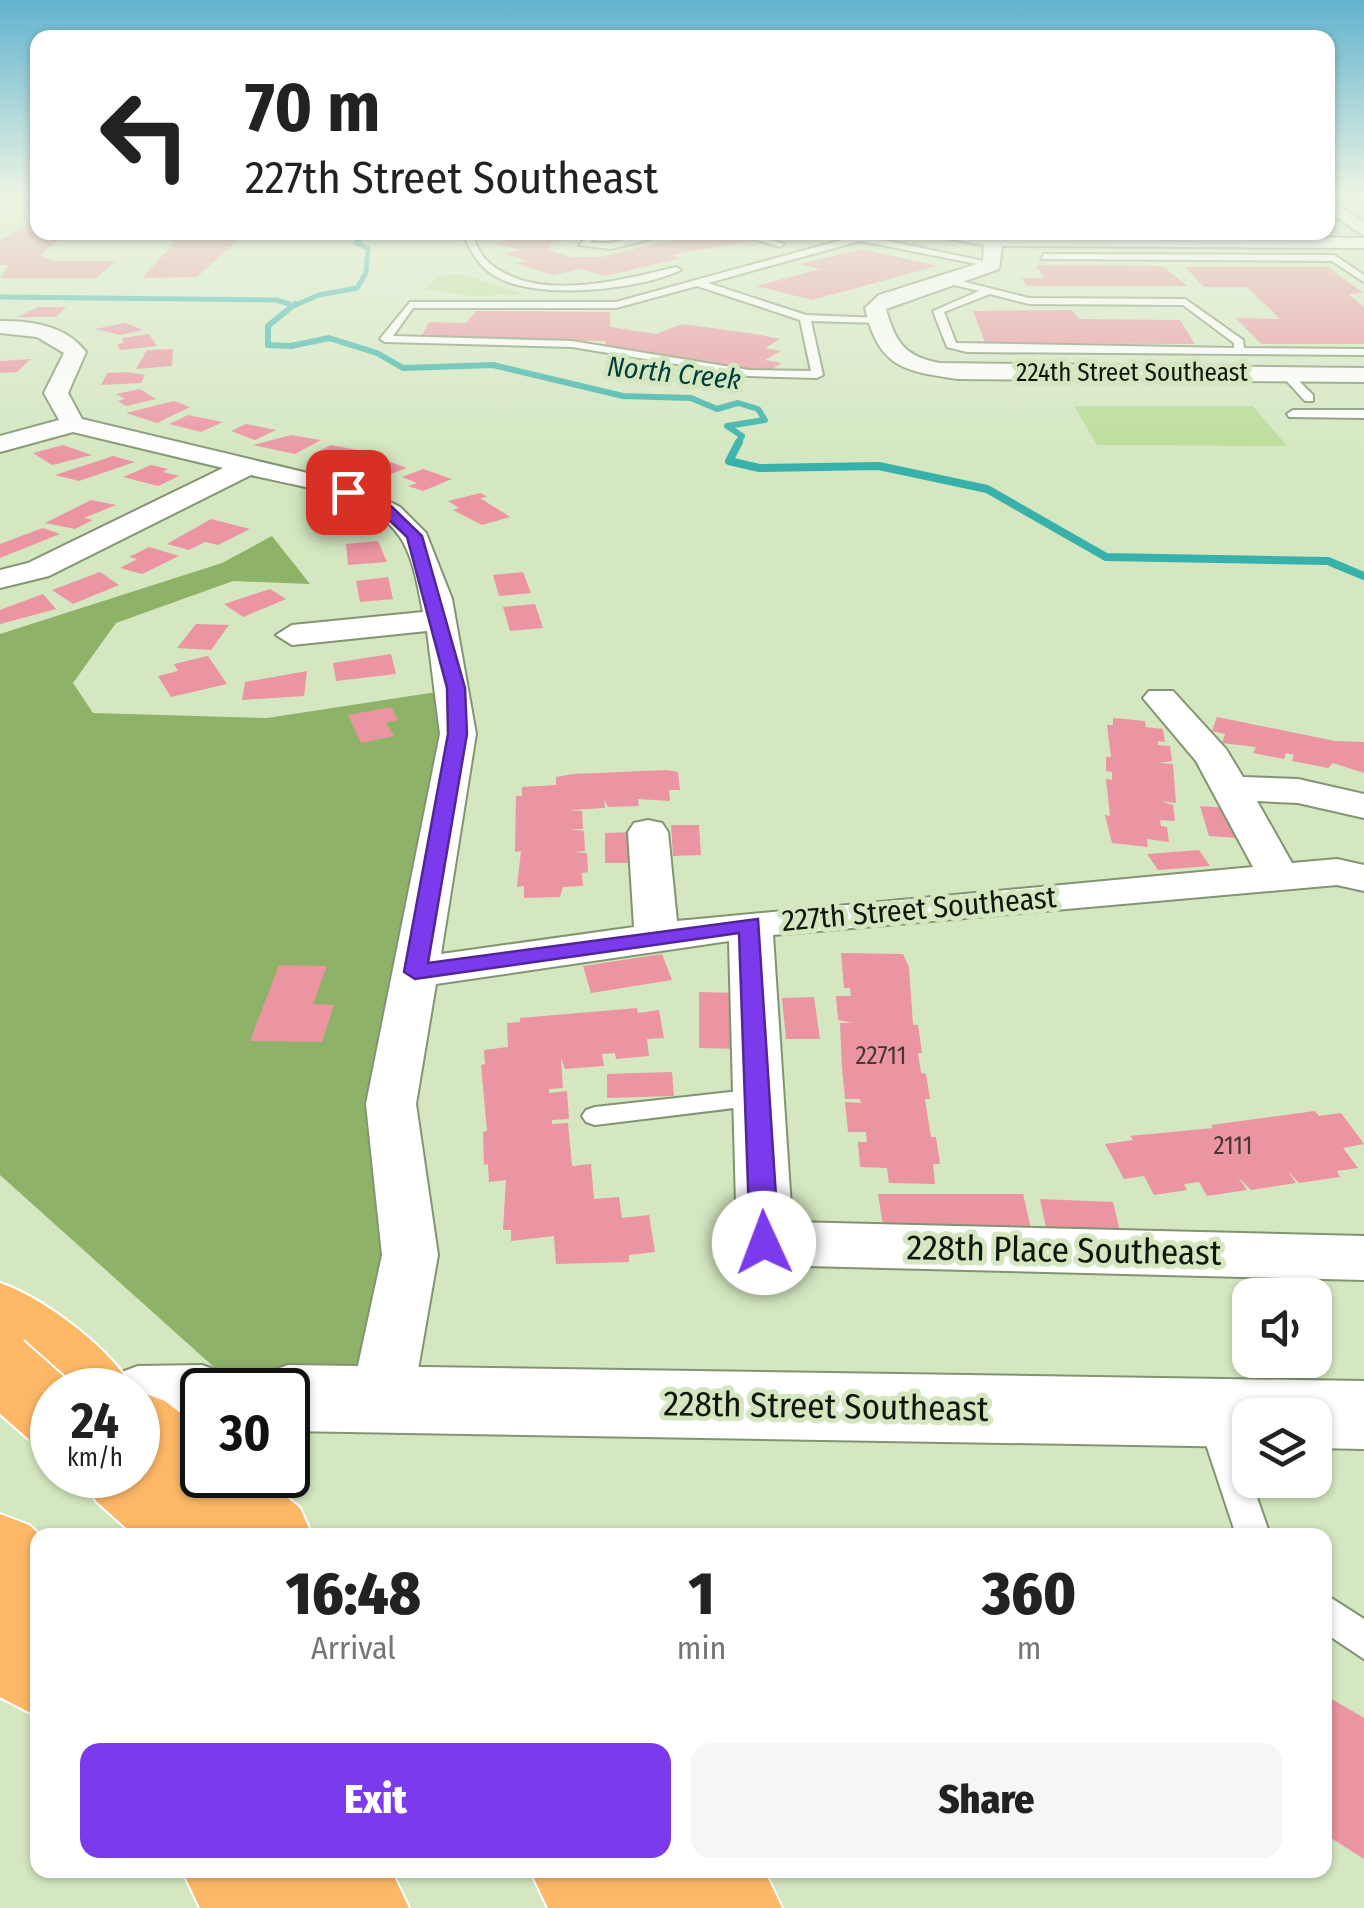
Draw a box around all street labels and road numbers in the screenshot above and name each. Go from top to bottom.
street label: 224th Street Southeast [1016,358,1248,388]
street label: 227th Street Southeast [780,879,1058,939]
street label: 228th Place Southeast [906,1226,1222,1274]
street label: 228th Street Southeast [663,1382,989,1430]

